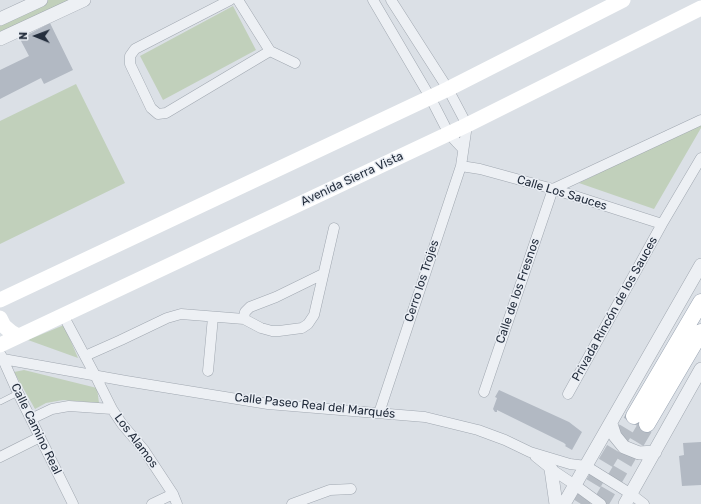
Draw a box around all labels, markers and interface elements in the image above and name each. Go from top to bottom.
north arrow [16,16,56,56]
text: N [17,32,30,40]
street label: Avenida Sierra Vista [298,149,406,209]
street label: Calle Los Sauces [515,172,609,214]
street label: Privada Rincón de los Sauces [569,234,661,384]
street label: Calle de los Fresnos [493,237,543,345]
street label: Cerro los Trojes [402,238,442,324]
street label: Calle Camino Real [8,381,64,477]
street label: Calle Paseo Real del Marqués [234,390,396,422]
street label: Los Alamos [111,411,161,471]

